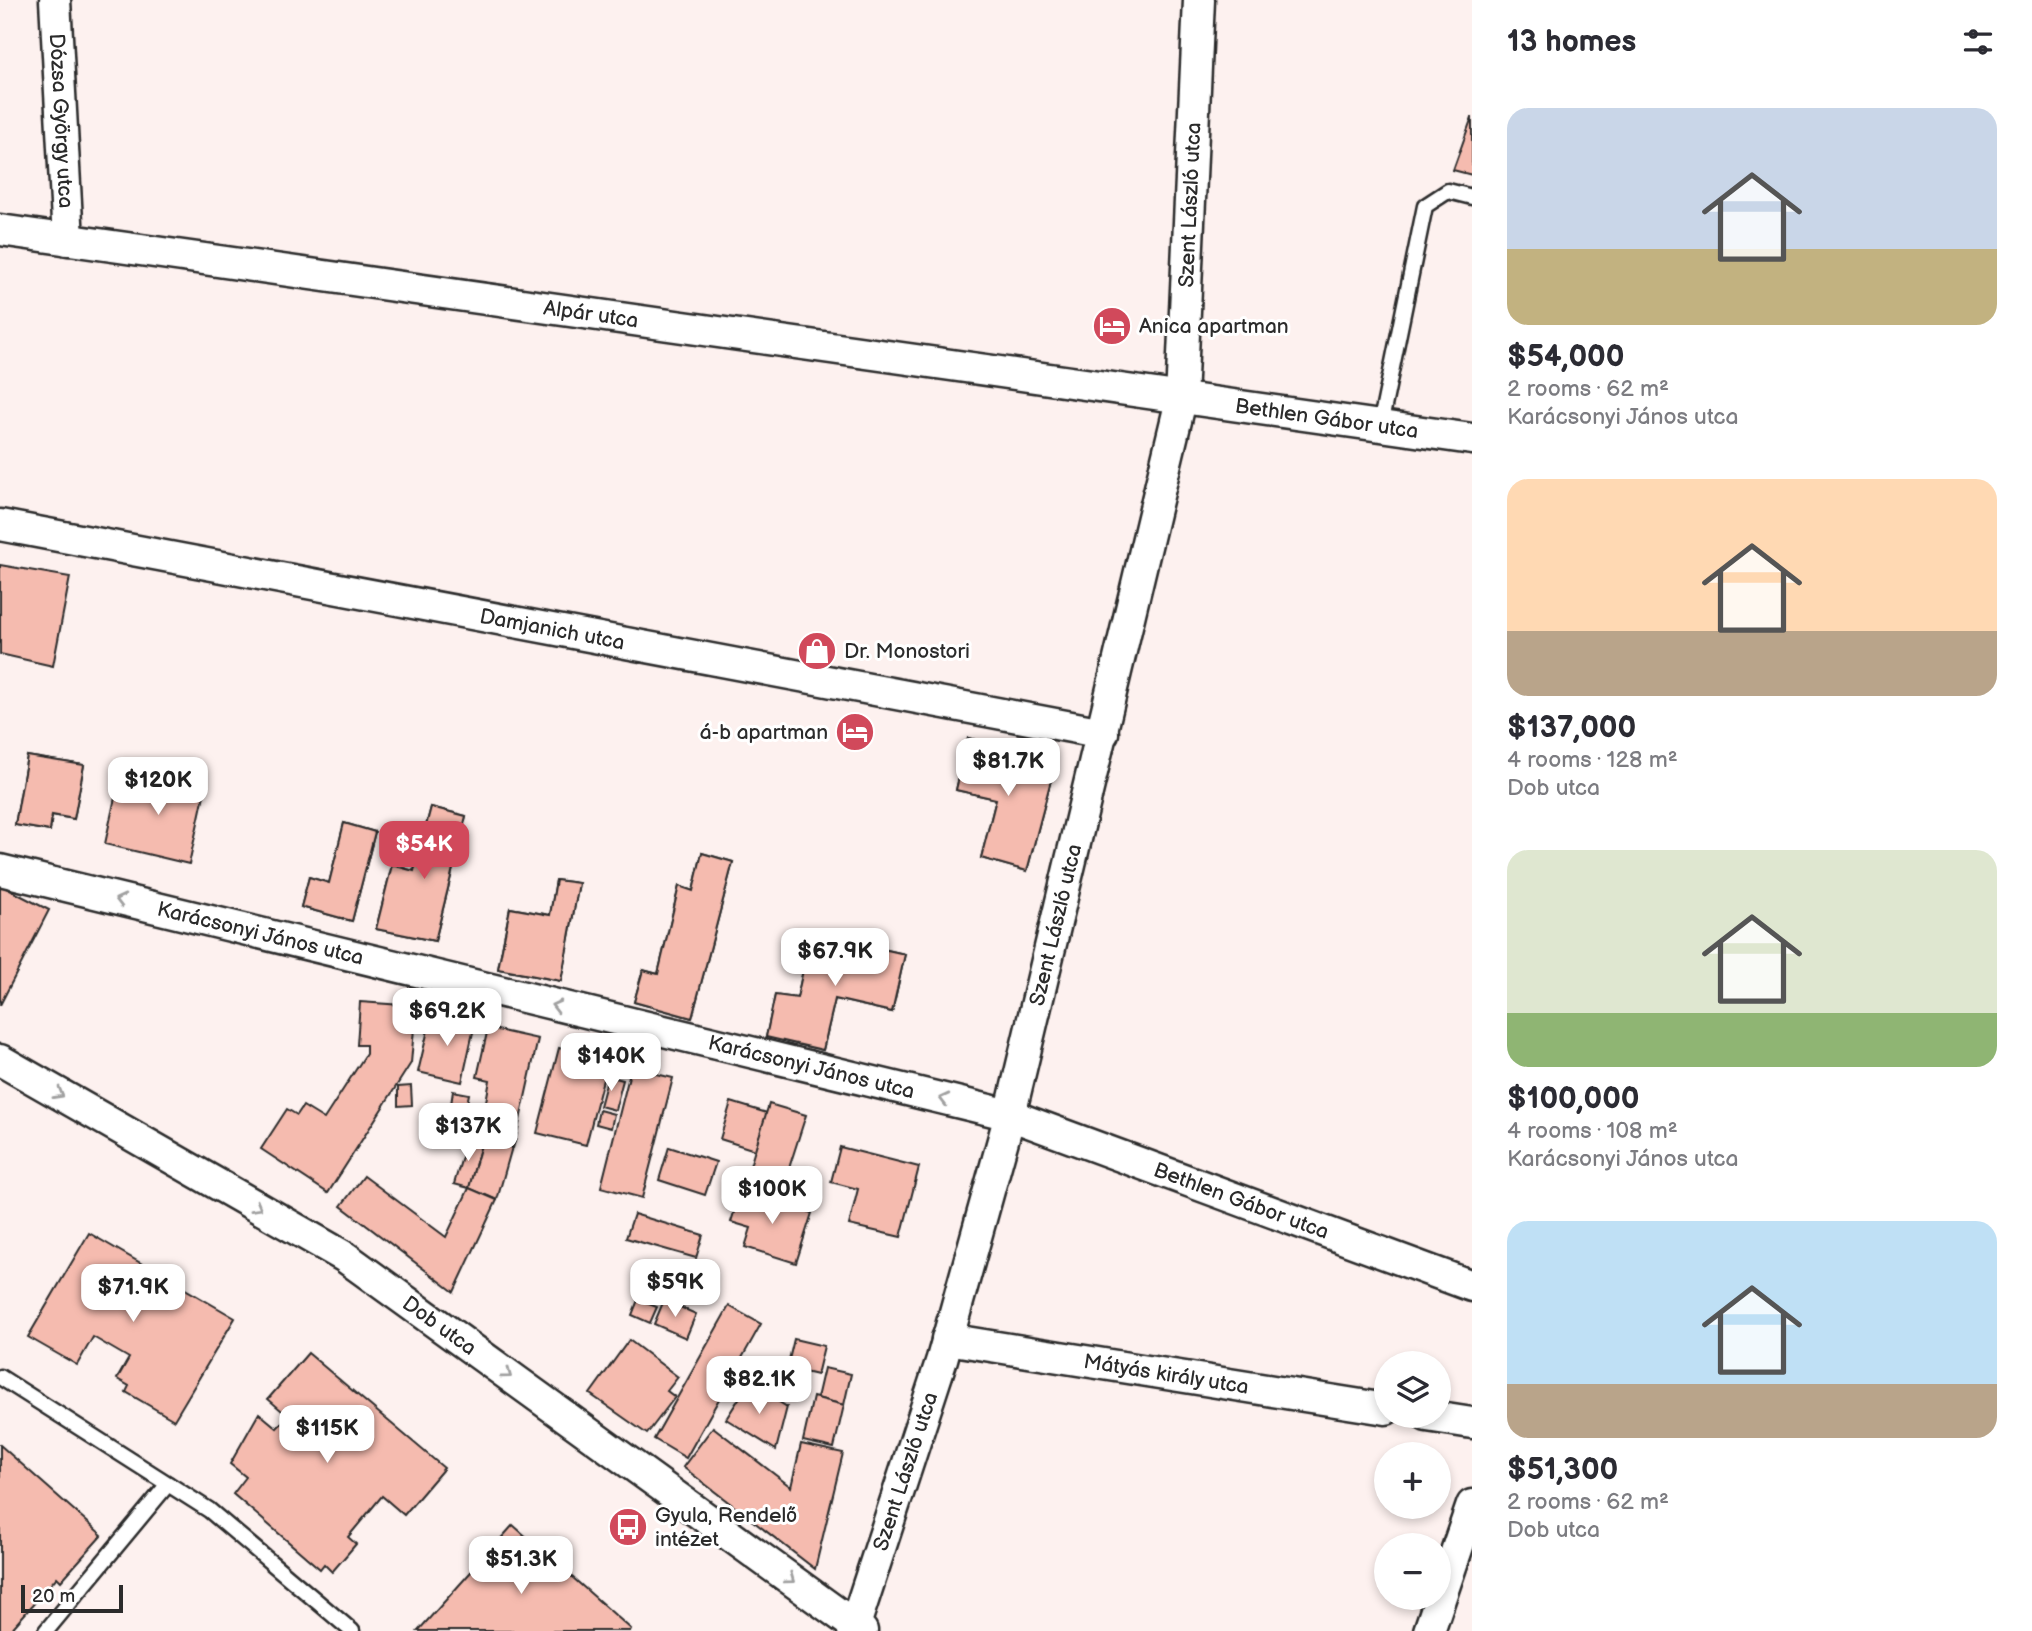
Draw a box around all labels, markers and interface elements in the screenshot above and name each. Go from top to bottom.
icon: filters [1959,23,1997,61]
text: 13 homes [1507,24,1636,60]
street label: Dózsa György utca [44,33,79,209]
street label: Szent László utca [1174,122,1206,288]
icon: home [1689,154,1815,280]
street label: Alpár utca [542,295,640,333]
hotel icon: Anica apartman [1091,305,1133,347]
place label: Anica apartman [1139,314,1289,339]
text: $54,000 [1507,339,1624,375]
text: 2 rooms · 62 m² [1507,375,1669,403]
street label: Bethlen Gábor utca [1233,393,1420,444]
text: Karácsonyi János utca [1507,403,1739,431]
icon: home [1689,525,1815,651]
street label: Damjanich utca [478,603,627,655]
shop icon: Dr. Monostori [796,630,838,672]
place label: Dr. Monostori [844,639,970,664]
text: $137,000 [1507,710,1636,746]
hotel icon: á-b apartman [834,711,876,753]
place label: á-b apartman [700,720,828,745]
pin: $81.7K [951,738,1065,798]
text: 4 rooms · 128 m² [1507,746,1678,774]
text: $81.7K [972,747,1044,775]
pin: $120K [109,758,207,817]
text: $120K [124,766,192,794]
text: Dob utca [1507,774,1600,802]
pin: $54K [383,822,465,881]
text: $54K [395,830,453,858]
street label: Szent László utca [1024,841,1087,1008]
one-way arrow [115,894,127,908]
street label: Karácsonyi János utca [155,896,366,970]
icon: home [1689,896,1815,1022]
pin: $67.9K [778,928,892,988]
text: $67.9K [797,937,873,965]
pin: $69.2K [390,988,504,1048]
text: $69.2K [408,997,486,1025]
one-way arrow [550,1000,562,1014]
street label: Karácsonyi János utca [706,1030,917,1104]
pin: $140K [562,1034,660,1093]
text: $140K [577,1042,645,1070]
text: $100,000 [1507,1081,1640,1117]
one-way arrow [52,1086,65,1099]
one-way arrow [938,1093,950,1107]
pin: $137K [419,1104,517,1163]
text: $137K [435,1112,501,1140]
text: 4 rooms · 108 m² [1507,1117,1678,1145]
text: Karácsonyi János utca [1507,1145,1739,1173]
street label: Bethlen Gábor utca [1150,1157,1332,1244]
pin: $100K [723,1166,821,1226]
text: $100K [737,1175,807,1203]
one-way arrow [249,1199,262,1212]
pin: $59K [634,1260,716,1319]
pin: $71.9K [76,1264,190,1324]
icon: home [1689,1267,1815,1393]
text: $59K [646,1268,704,1296]
text: $71.9K [97,1273,169,1301]
street label: Dob utca [398,1290,481,1360]
street label: Mátyás király utca [1082,1348,1251,1399]
map controls [1374,1351,1451,1610]
button: layers [1374,1351,1451,1428]
pin: $82.1K [702,1356,816,1416]
text: $82.1K [722,1365,796,1393]
one-way arrow [499,1366,512,1378]
street label: Szent László utca [868,1389,943,1554]
pin: $115K [278,1406,376,1465]
text: $115K [295,1414,359,1442]
button: + [1374,1442,1451,1519]
text: $51,300 [1507,1452,1618,1488]
text: 2 rooms · 62 m² [1507,1488,1669,1516]
place label: Gyula, Rendelő intézet [655,1503,798,1552]
bus stop icon: Gyula, Rendelő intézet [607,1506,649,1548]
text: Dob utca [1507,1516,1600,1544]
button: − [1374,1533,1451,1610]
pin: $51.3K [464,1536,578,1596]
text: $51.3K [485,1545,557,1573]
one-way arrow [782,1571,795,1583]
scale bar [21,1582,122,1614]
text: 20 m [32,1585,75,1608]

